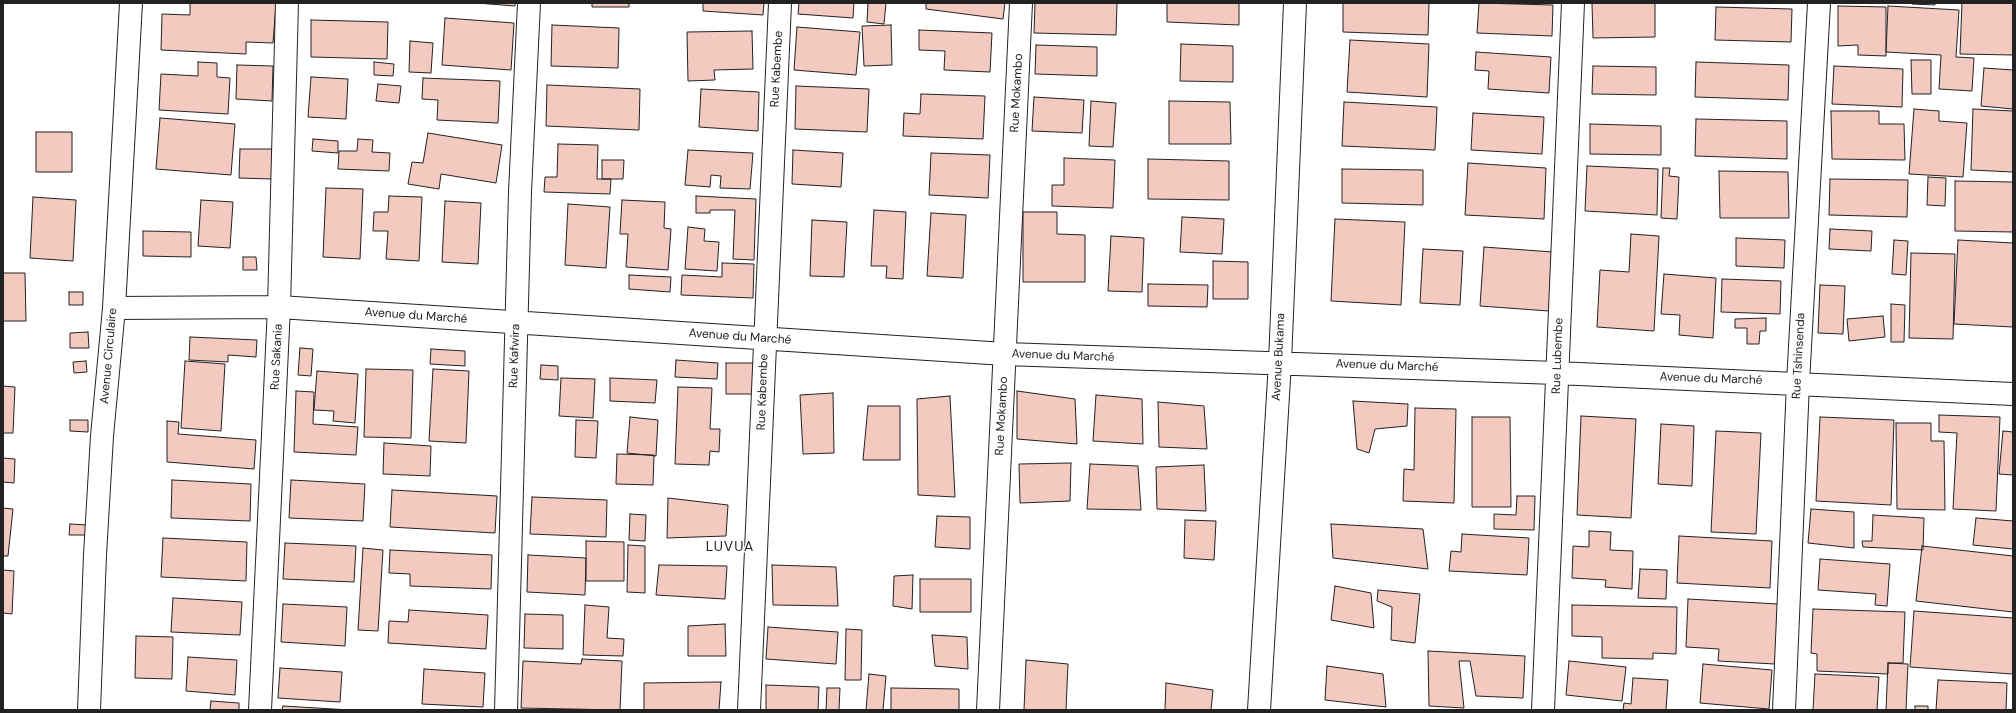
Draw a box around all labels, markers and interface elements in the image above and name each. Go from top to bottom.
street label: Rue Kabembe [768,30,786,108]
street label: Rue Mokambo [1008,53,1026,133]
street label: Avenue du Marché [364,305,468,327]
street label: Avenue Circulaire [98,307,120,405]
street label: Rue Tshinsenda [1790,312,1808,400]
street label: Avenue Bukama [1270,313,1288,401]
street label: Rue Lubembe [1549,317,1567,395]
street label: Rue Sakania [268,324,286,390]
street label: Rue Kafwira [507,324,523,388]
street label: Avenue du Marché [688,326,792,348]
street label: Avenue du Marché [1011,347,1115,365]
street label: Rue Kabembe [754,353,772,431]
street label: Avenue du Marché [1335,357,1439,375]
street label: Avenue du Marché [1659,370,1763,388]
street label: Rue Mokambo [993,376,1011,456]
district label: LUVUA [706,539,754,555]

